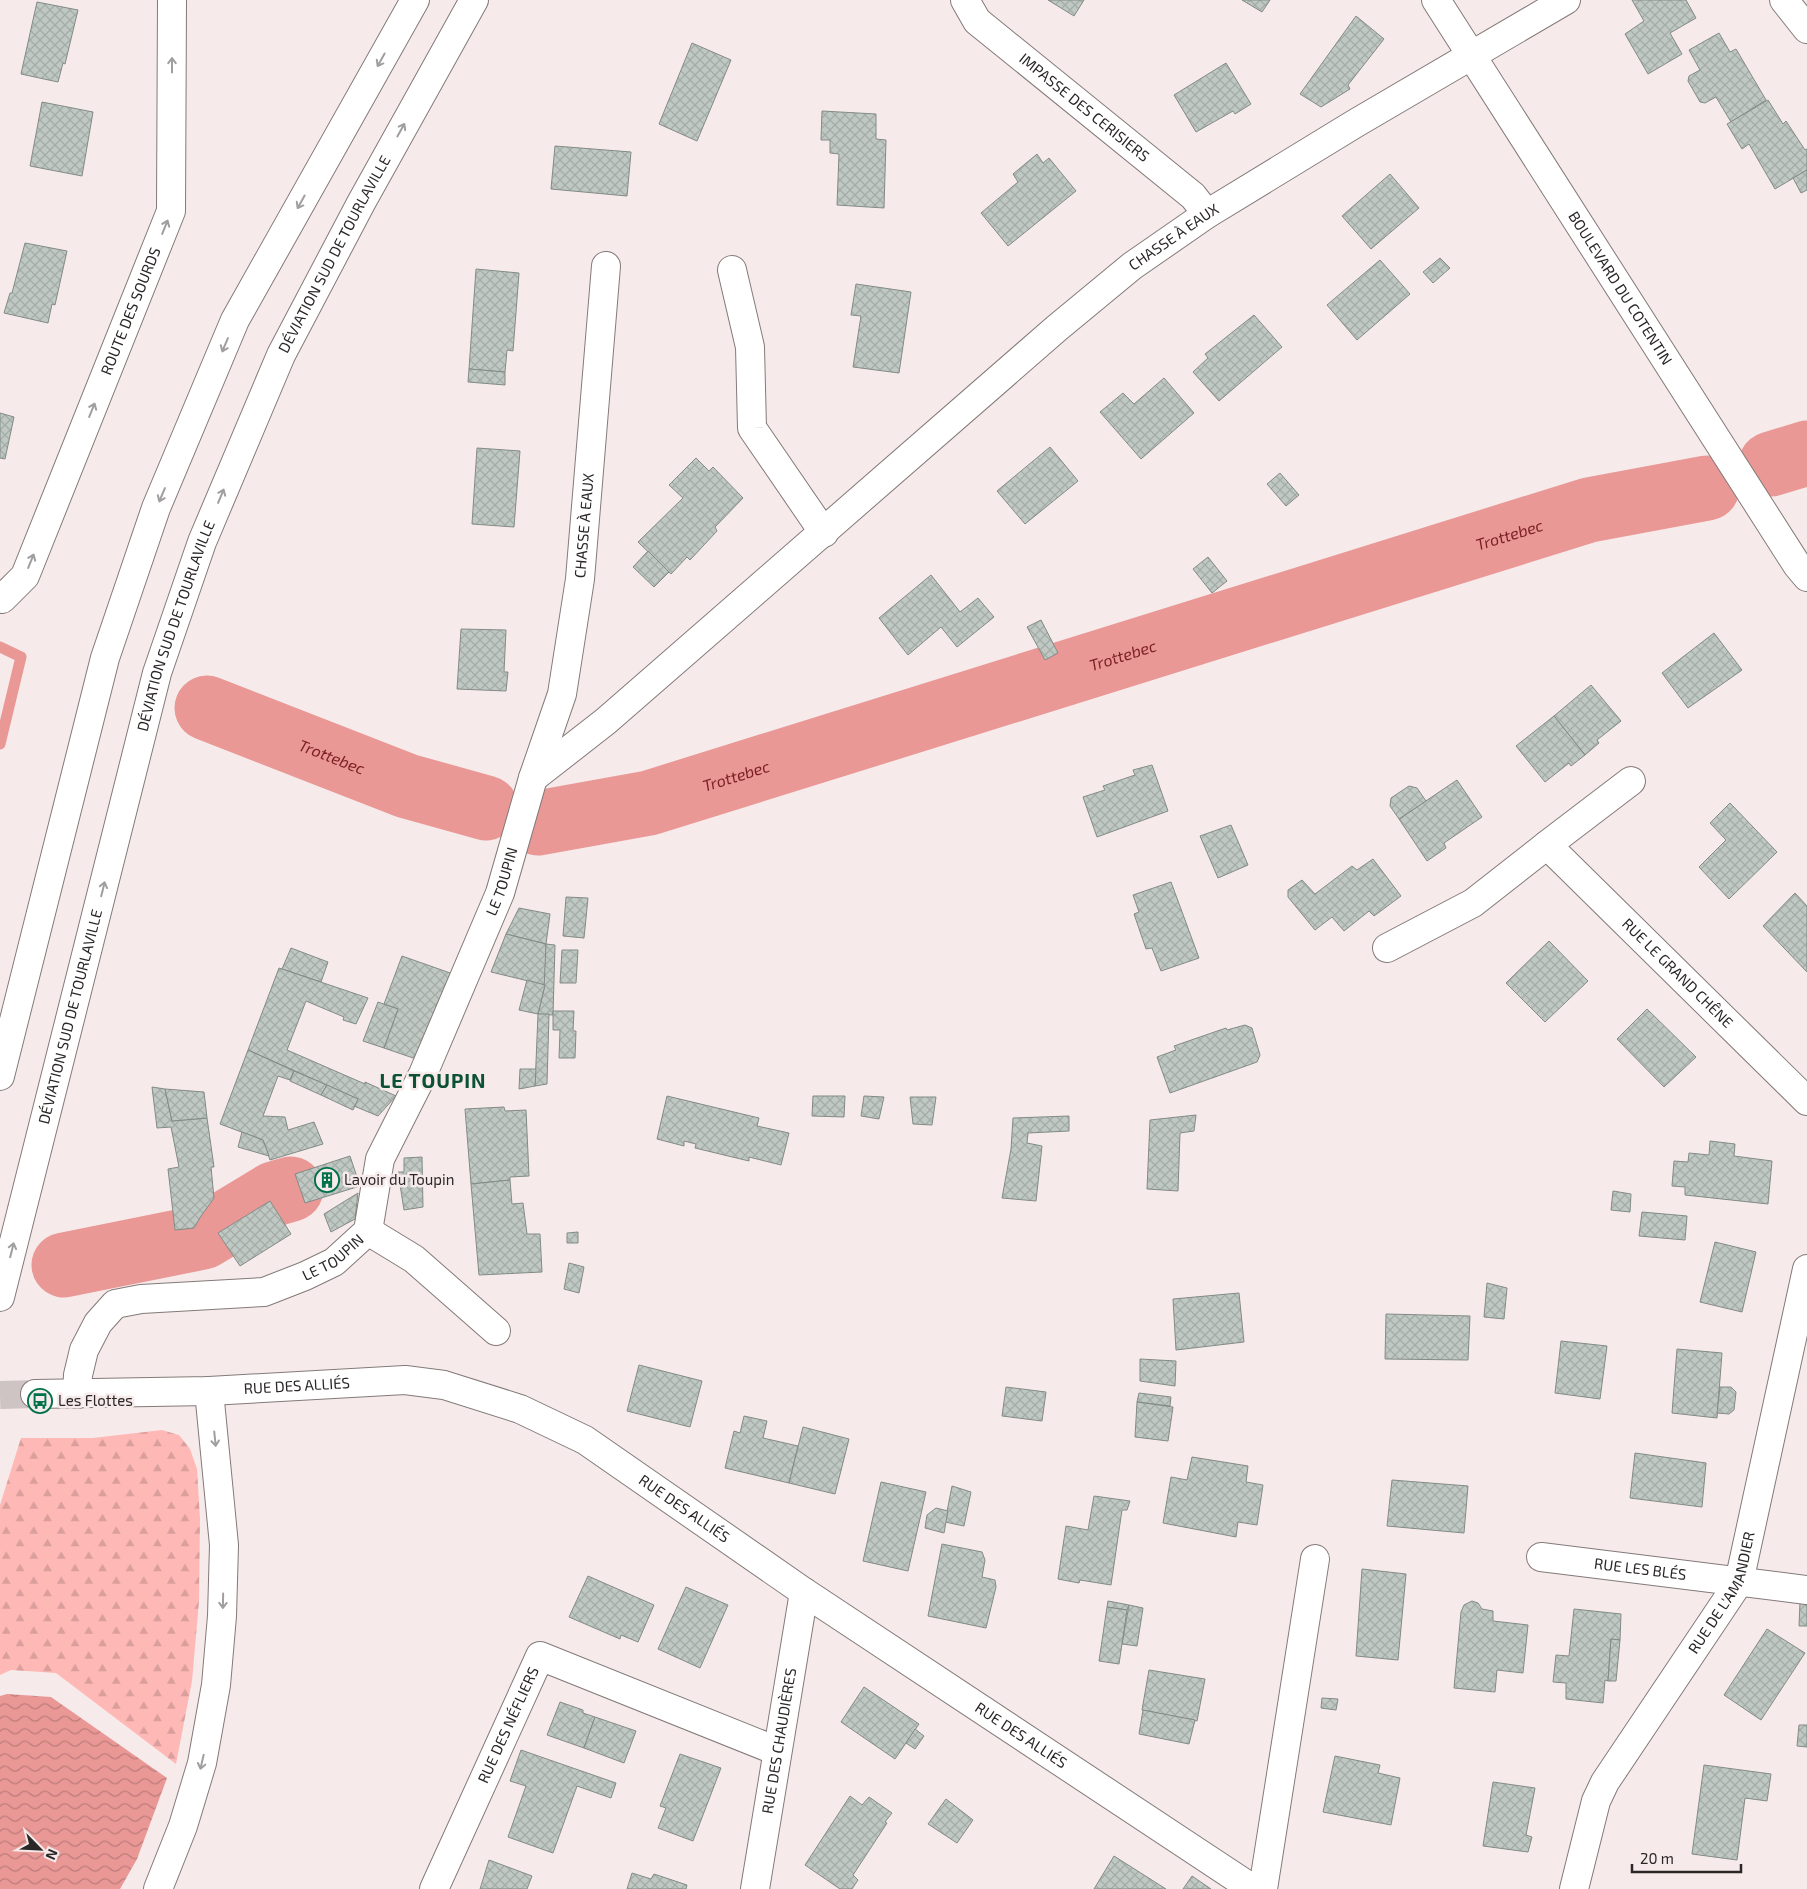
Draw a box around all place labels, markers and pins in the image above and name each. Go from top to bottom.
building icon: Lavoir du Toupin [314,1167,340,1193]
place label: Lavoir du Toupin [344,1170,454,1188]
bus stop icon: Les Flottes [27,1388,53,1414]
place label: Les Flottes [58,1391,133,1409]

